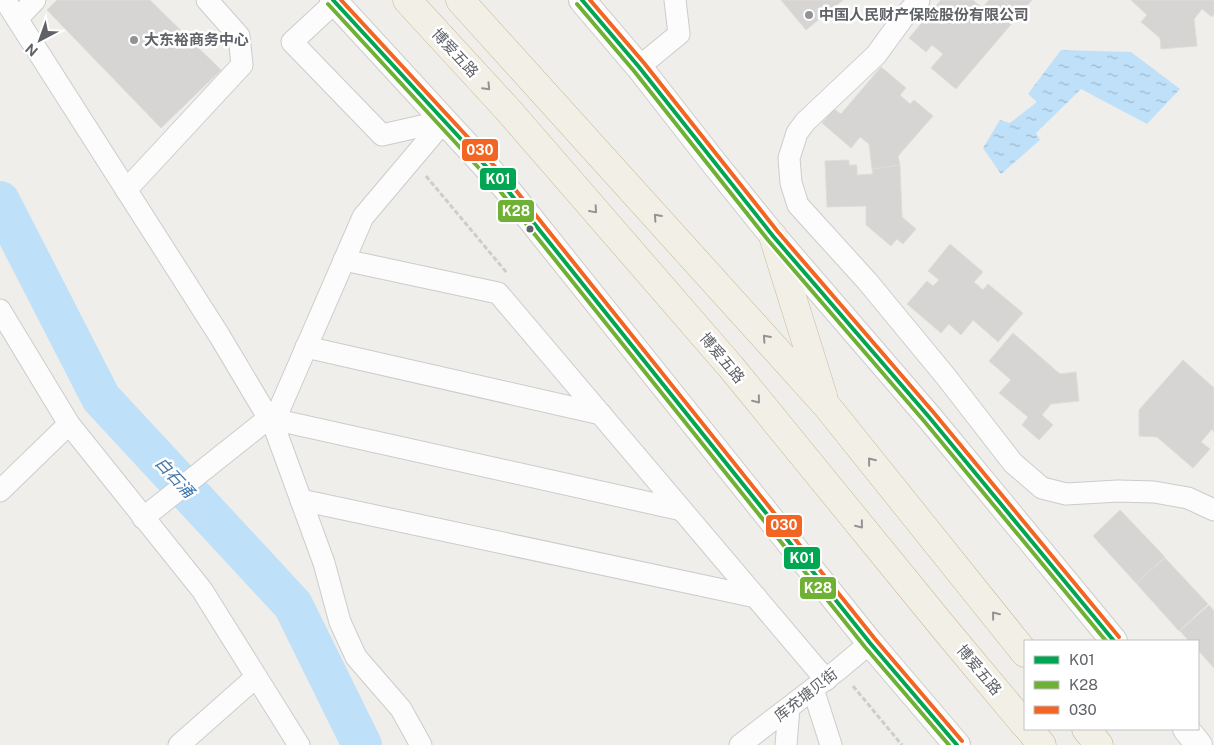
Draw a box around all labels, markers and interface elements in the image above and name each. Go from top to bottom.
place label: 中国人民财产保险股份有限公司 [819,6,1029,23]
marker: 中国人民财产保险股份有限公司 [803,9,815,21]
north arrow [15,15,65,65]
street label: 博爱五路 [429,25,482,80]
place label: 大东裕商务中心 [144,31,249,48]
marker: 大东裕商务中心 [128,34,140,46]
text: N [22,40,41,59]
one-way arrow [481,82,490,91]
line badge: 030 [461,138,499,162]
text: 030 [466,142,494,158]
line badge: K01 [479,167,517,191]
text: K01 [485,171,511,187]
line badge: K28 [497,199,535,223]
text: K28 [502,203,530,219]
one-way arrow [588,204,597,213]
one-way arrow [654,214,663,223]
unlabelled marker [525,224,535,234]
street label: 博爱五路 [697,329,748,386]
one-way arrow [762,334,771,343]
one-way arrow [751,394,760,403]
water label: 白石涌 [151,453,199,503]
one-way arrow [869,458,877,467]
line badge: 030 [765,514,803,538]
text: 030 [770,517,798,533]
one-way arrow [854,520,863,529]
line badge: K01 [783,546,821,570]
text: K01 [789,550,815,566]
line badge: K28 [799,576,837,600]
text: K28 [804,580,832,596]
one-way arrow [992,612,1000,621]
legend [1024,640,1199,730]
street label: 博爱五路 [954,641,1005,698]
text: K01 [1069,651,1095,668]
street label: 库充塘贝街 [771,665,840,724]
text: K28 [1069,676,1098,693]
text: 030 [1069,701,1097,718]

